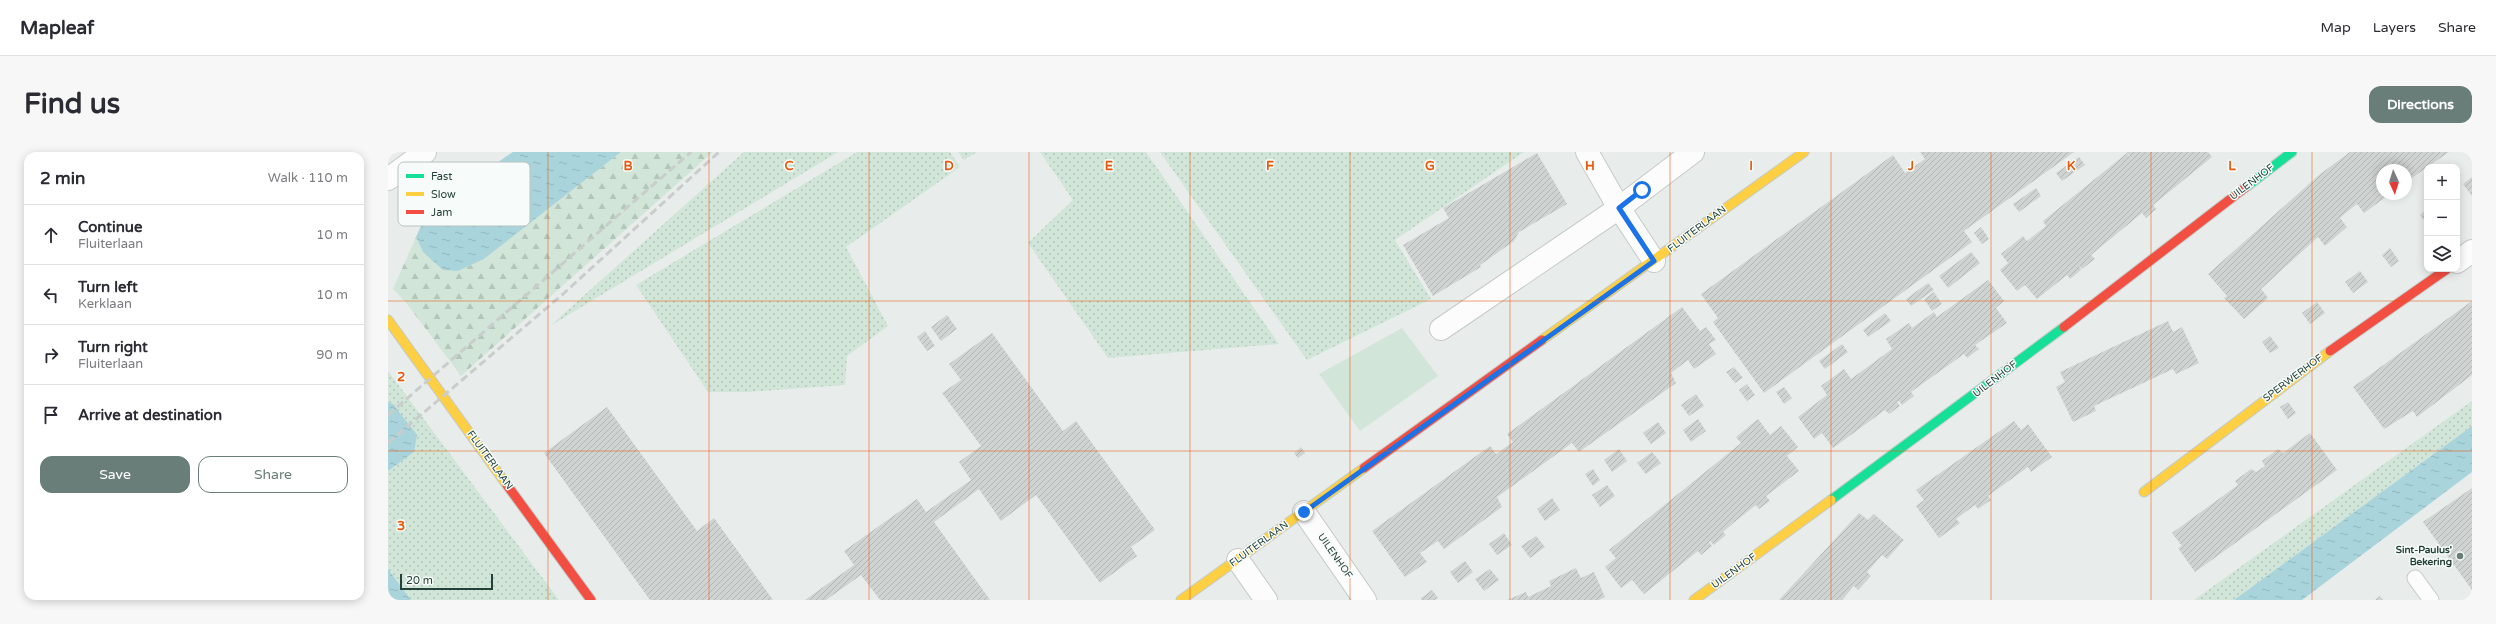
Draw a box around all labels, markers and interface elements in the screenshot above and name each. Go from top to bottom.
text: Mapleaf [20,17,94,39]
text: Map [2321,19,2351,36]
text: Layers [2373,19,2416,36]
text: Share [2438,19,2476,36]
button: Directions [2369,86,2472,123]
text: Find us [24,87,120,121]
text: B [623,158,633,174]
text: C [784,158,794,174]
text: D [944,158,954,174]
text: E [1105,158,1113,174]
text: F [1266,158,1274,174]
text: G [1425,158,1435,174]
text: H [1585,158,1595,174]
text: I [1749,158,1753,174]
text: J [1907,158,1914,174]
text: K [2067,158,2076,174]
street label: UILENHOF [2227,161,2277,203]
legend [398,162,530,226]
north arrow [2376,164,2412,200]
map controls [2424,164,2460,272]
button: + [2424,164,2460,200]
text: 2 min [40,168,85,189]
text: Walk · 110 m [268,170,348,186]
text: Fast [431,170,452,183]
route start [1633,181,1651,199]
text: Slow [431,188,456,201]
button: − [2424,200,2460,236]
street label: FLUITERLAAN [1665,203,1729,255]
text: Jam [431,206,452,219]
text: Continue [78,218,142,236]
icon: ahead [40,224,62,246]
text: 10 m [316,227,348,243]
text: Fluiterlaan [78,236,143,252]
button: layers [2424,236,2460,272]
text: Turn left [78,278,138,296]
icon: left [40,284,62,306]
text: 10 m [316,287,348,303]
text: Kerklaan [78,296,132,312]
text: Turn right [78,338,148,356]
icon: right [40,344,62,366]
text: 90 m [316,347,348,363]
street label: SPERWERHOF [2261,352,2325,404]
text: Fluiterlaan [78,356,143,372]
street label: UILENHOF [1971,358,2019,400]
text: 2 [397,369,405,385]
icon: arrive [40,404,62,426]
text: Arrive at destination [78,406,222,424]
street label: FLUITERLAAN [465,428,515,492]
button: Save [40,456,190,493]
button: Share [198,456,348,493]
route end [1295,503,1313,521]
text: 3 [397,518,405,534]
street label: FLUITERLAAN [1227,519,1291,569]
street label: UILENHOF [1315,531,1355,581]
place label: Sint-Paulus' Bekering [2396,544,2452,568]
street label: UILENHOF [1709,551,1759,591]
marker: Sint-Paulus' Bekering [2455,551,2465,561]
scale bar [400,572,493,591]
text: 20 m [406,574,433,587]

